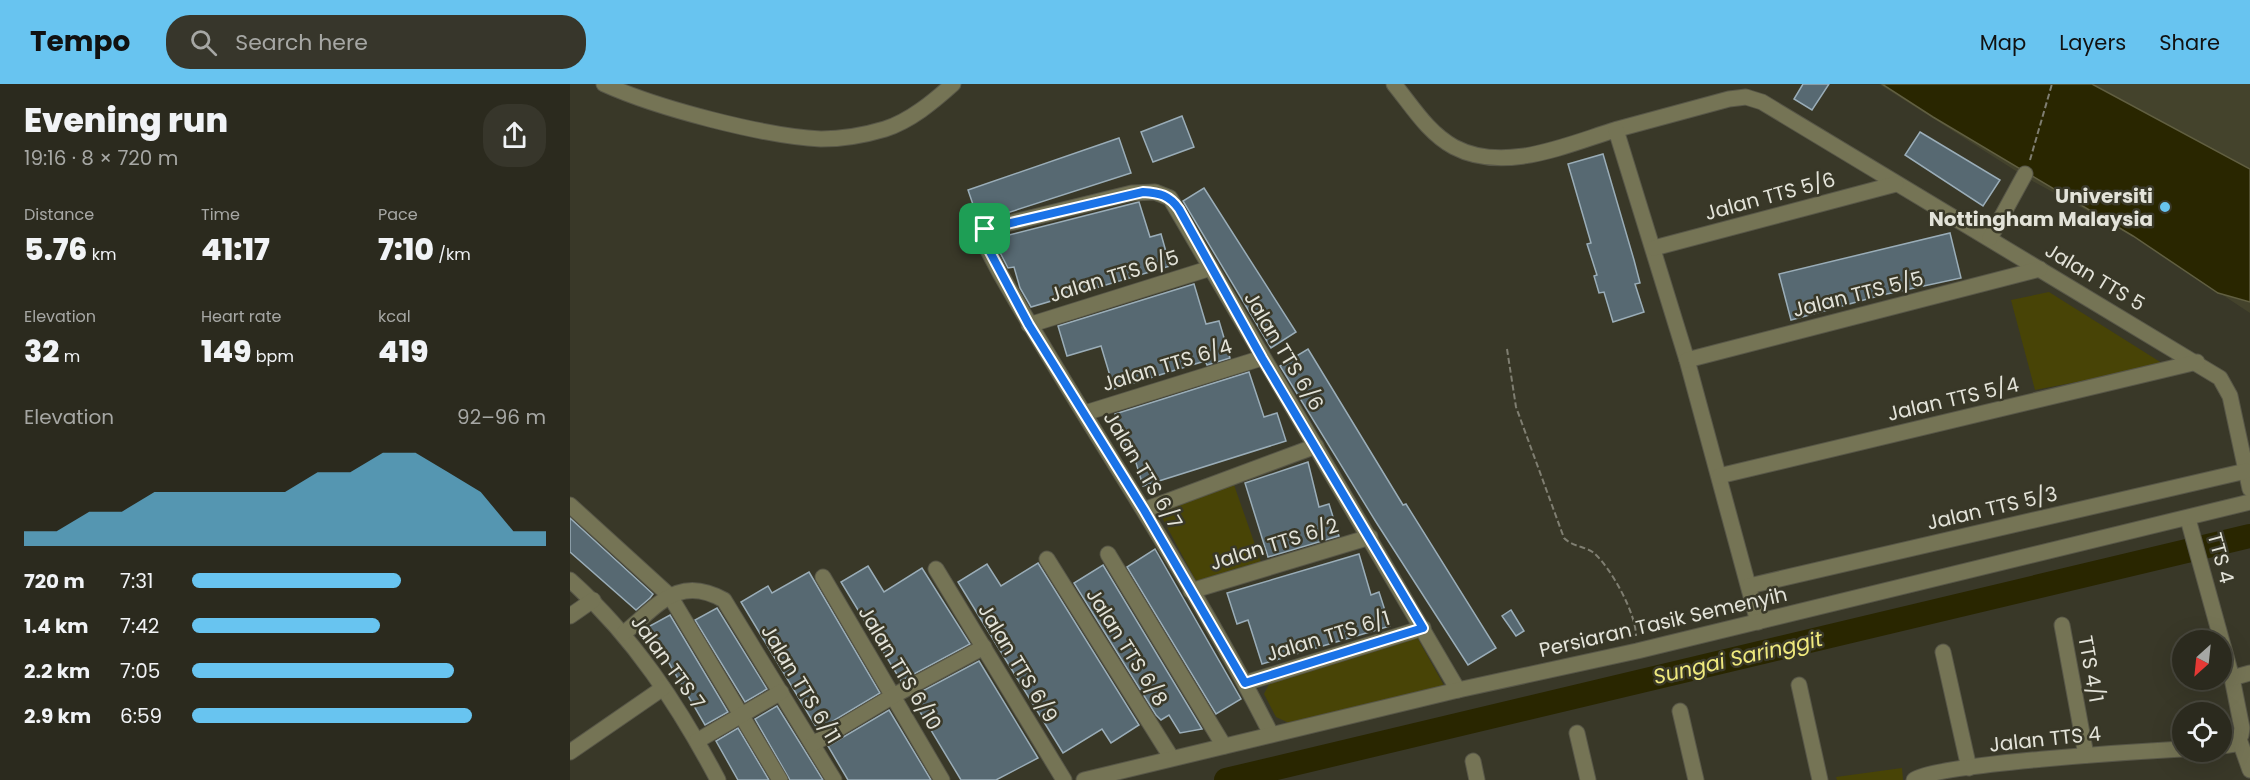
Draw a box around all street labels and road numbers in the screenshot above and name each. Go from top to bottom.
street label: Jalan TTS 5/6 [1702,165,1838,227]
street label: Jalan TTS 5 [2040,236,2150,318]
street label: Jalan TTS 6/5 [1046,243,1182,309]
street label: Jalan TTS 5/5 [1790,264,1926,324]
street label: Jalan TTS 6/6 [1237,286,1331,416]
street label: Jalan TTS 6/4 [1099,332,1235,398]
street label: Jalan TTS 5/4 [1885,370,2021,428]
street label: Jalan TTS 6/7 [1097,406,1189,534]
street label: Jalan TTS 5/3 [1924,479,2060,537]
street label: Jalan TTS 6/2 [1206,511,1342,577]
street label: TTS 4 [2201,530,2241,586]
street label: Persiaran Tasik Semenyih [1536,580,1790,664]
street label: Jalan TTS 6/8 [1080,583,1174,711]
street label: Jalan TTS 6/9 [971,598,1065,728]
street label: Jalan TTS 6/10 [852,601,948,735]
street label: Jalan TTS 6/1 [1263,604,1393,668]
street label: Jalan TTS 7 [624,609,712,715]
street label: Jalan TTS 6/11 [754,619,848,749]
street label: TTS 4/1 [2071,633,2111,705]
street label: Jalan TTS 4 [1988,719,2102,759]

